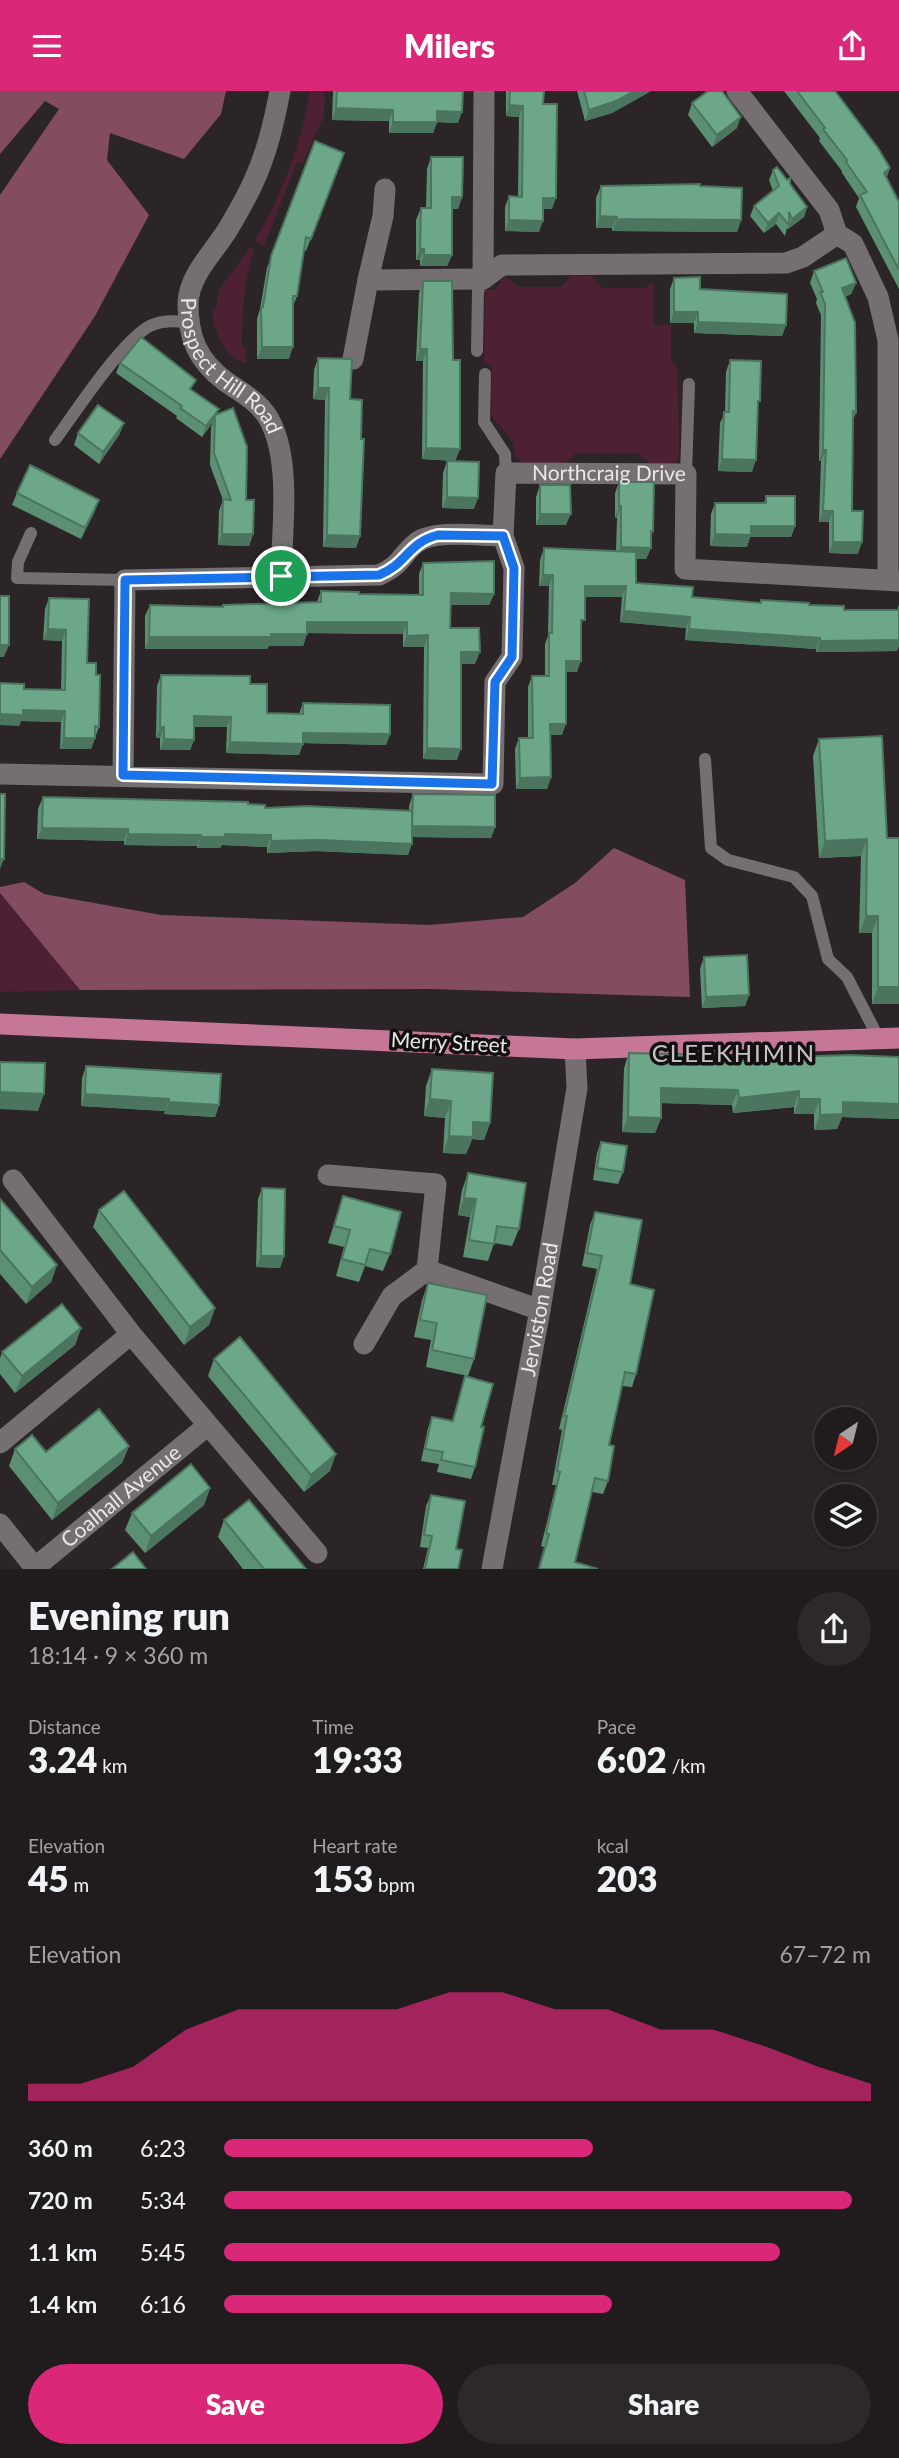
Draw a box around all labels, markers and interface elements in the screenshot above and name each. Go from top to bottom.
text: Milers [404,26,495,65]
icon: menu [28,27,66,65]
icon: share [833,27,871,65]
street label: Prospect Hill Road [177,298,288,437]
street label: Northcraig Drive [532,459,686,485]
pin [251,546,311,606]
icon: arrive [262,557,300,595]
street label: Merry Street [390,1026,508,1057]
district label: CLEEKHIMIN [652,1038,816,1067]
street label: Jerviston Road [514,1240,562,1378]
north arrow [814,1407,877,1470]
map controls [814,1407,877,1547]
street label: Coalhall Avenue [55,1439,185,1552]
button: layers [814,1484,877,1547]
text: Evening run [28,1592,230,1638]
button: share [797,1592,871,1666]
text: 18:14 · 9 × 360 m [28,1641,208,1669]
text: Distance [28,1715,101,1738]
text: Time [312,1715,354,1738]
text: Pace [597,1715,636,1738]
text: 3.24 [28,1738,97,1780]
text: 19:33 [312,1738,403,1780]
text: 6:02 [597,1738,667,1780]
text: km [97,1754,127,1777]
text: /km [667,1754,706,1777]
text: Elevation [28,1834,105,1857]
text: Heart rate [312,1834,398,1857]
text: kcal [597,1834,629,1857]
text: 45 [28,1857,69,1899]
text: 153 [312,1857,373,1899]
text: 203 [597,1857,658,1899]
text: m [69,1873,89,1896]
text: bpm [373,1873,415,1896]
text: Elevation [28,1940,121,1968]
text: 67–72 m [779,1940,871,1968]
text: 360 m [28,2134,93,2162]
text: 6:23 [140,2134,186,2162]
text: 720 m [28,2186,93,2214]
text: 5:34 [140,2186,186,2214]
text: 1.1 km [28,2238,97,2266]
text: 5:45 [140,2238,186,2266]
text: 1.4 km [28,2290,97,2318]
text: 6:16 [140,2290,186,2318]
button: Save [28,2364,443,2444]
button: Share [457,2364,871,2444]

